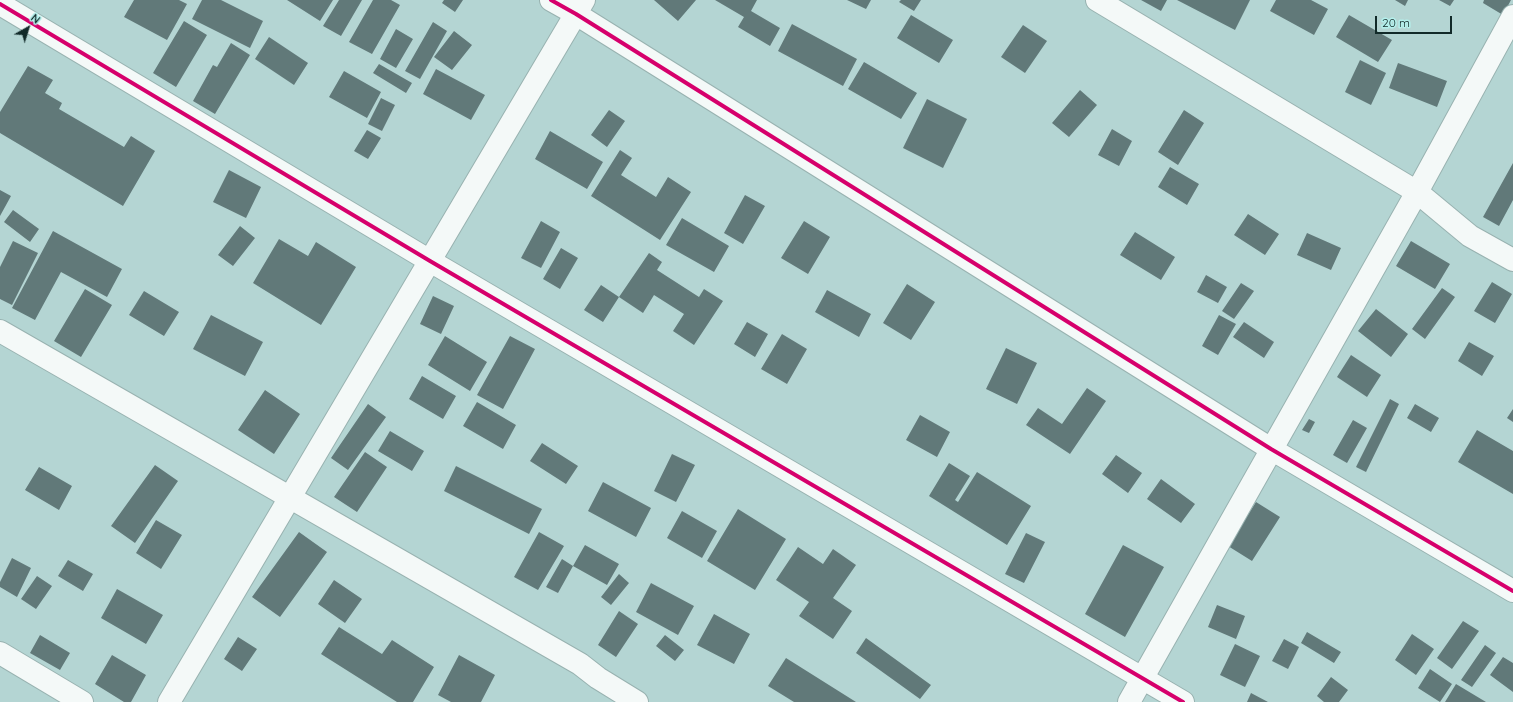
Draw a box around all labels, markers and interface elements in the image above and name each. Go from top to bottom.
north arrow [8,8,48,48]
scale bar [1377,8,1454,34]
text: N [28,11,43,27]
text: 20 m [1382,15,1410,30]

